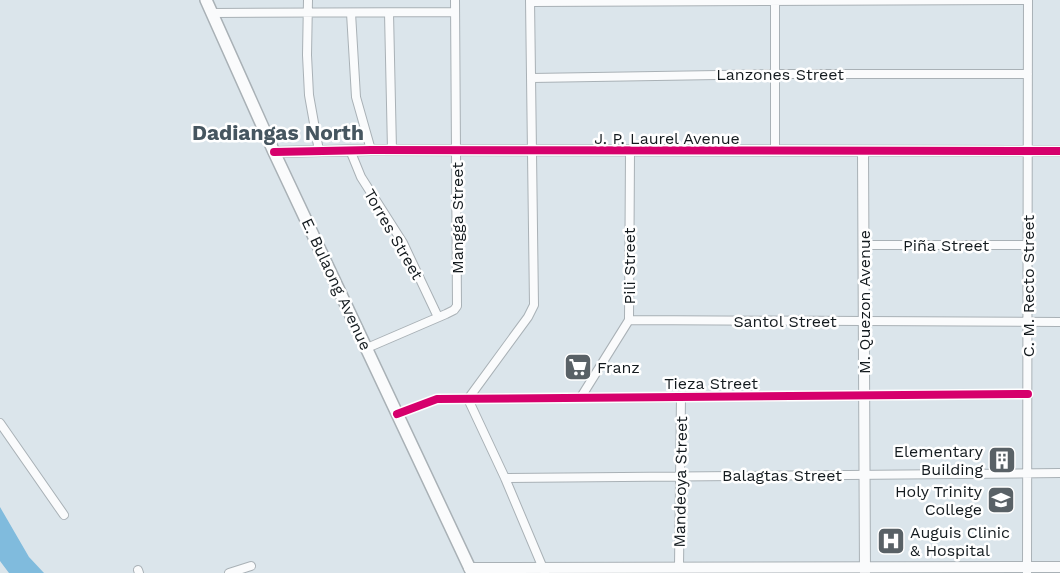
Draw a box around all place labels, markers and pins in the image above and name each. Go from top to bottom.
supermarket icon: Franz [563,352,593,382]
place label: Franz [597,358,640,377]
place label: Elementary Building [894,442,984,479]
building icon: Elementary Building [987,445,1017,475]
place label: Holy Trinity College [895,482,983,519]
school or university icon: Holy Trinity College [986,485,1016,515]
place label: Auguis Clinic & Hospital [910,523,1010,560]
hospital icon: Auguis Clinic & Hospital [876,526,906,556]

